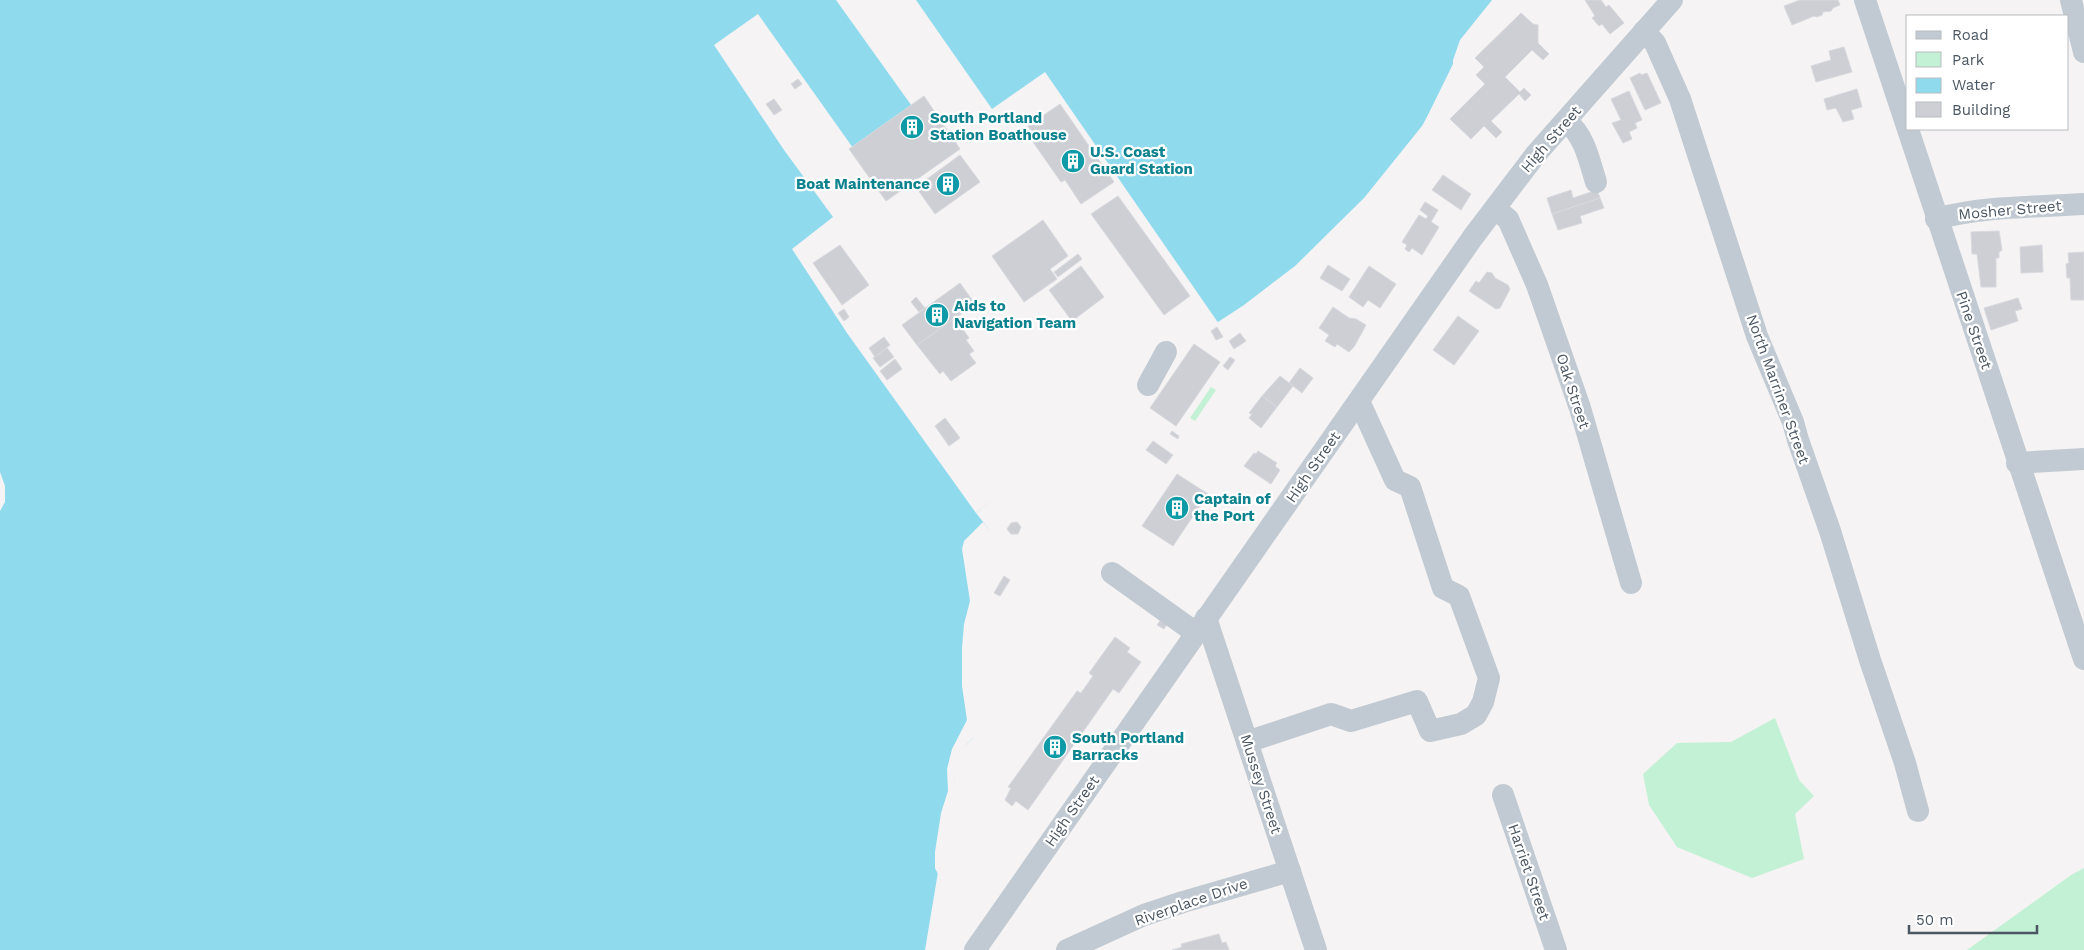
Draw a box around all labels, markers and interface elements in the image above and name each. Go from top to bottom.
legend [1906,15,2069,130]
text: Road [1952,26,1989,44]
text: Park [1952,51,1985,69]
text: Water [1952,76,1995,94]
street label: High Street [1517,101,1585,176]
text: Building [1952,101,2010,119]
place label: South Portland Station Boathouse [930,109,1067,144]
building icon: South Portland Station Boathouse [899,114,925,140]
place label: U.S. Coast Guard Station [1090,143,1193,178]
building icon: U.S. Coast Guard Station [1060,148,1086,174]
building icon: Boat Maintenance [935,171,961,197]
place label: Boat Maintenance [796,175,930,193]
street label: Mosher Street [1958,196,2063,223]
street label: Pine Street [1952,289,1996,372]
place label: Aids to Navigation Team [954,297,1076,332]
building icon: Aids to Navigation Team [924,302,950,328]
street label: North Marriner Street [1743,312,1814,467]
street label: Oak Street [1552,351,1594,432]
street label: High Street [1282,427,1344,506]
place label: Captain of the Port [1194,490,1272,525]
building icon: Captain of the Port [1164,495,1190,521]
place label: South Portland Barracks [1072,729,1184,764]
street label: Mussey Street [1236,732,1286,837]
building icon: South Portland Barracks [1042,734,1068,760]
street label: High Street [1041,771,1103,850]
street label: Harriet Street [1504,821,1554,923]
street label: Riverplace Drive [1132,874,1250,930]
scale bar [1909,902,2036,934]
text: 50 m [1916,911,1953,929]

